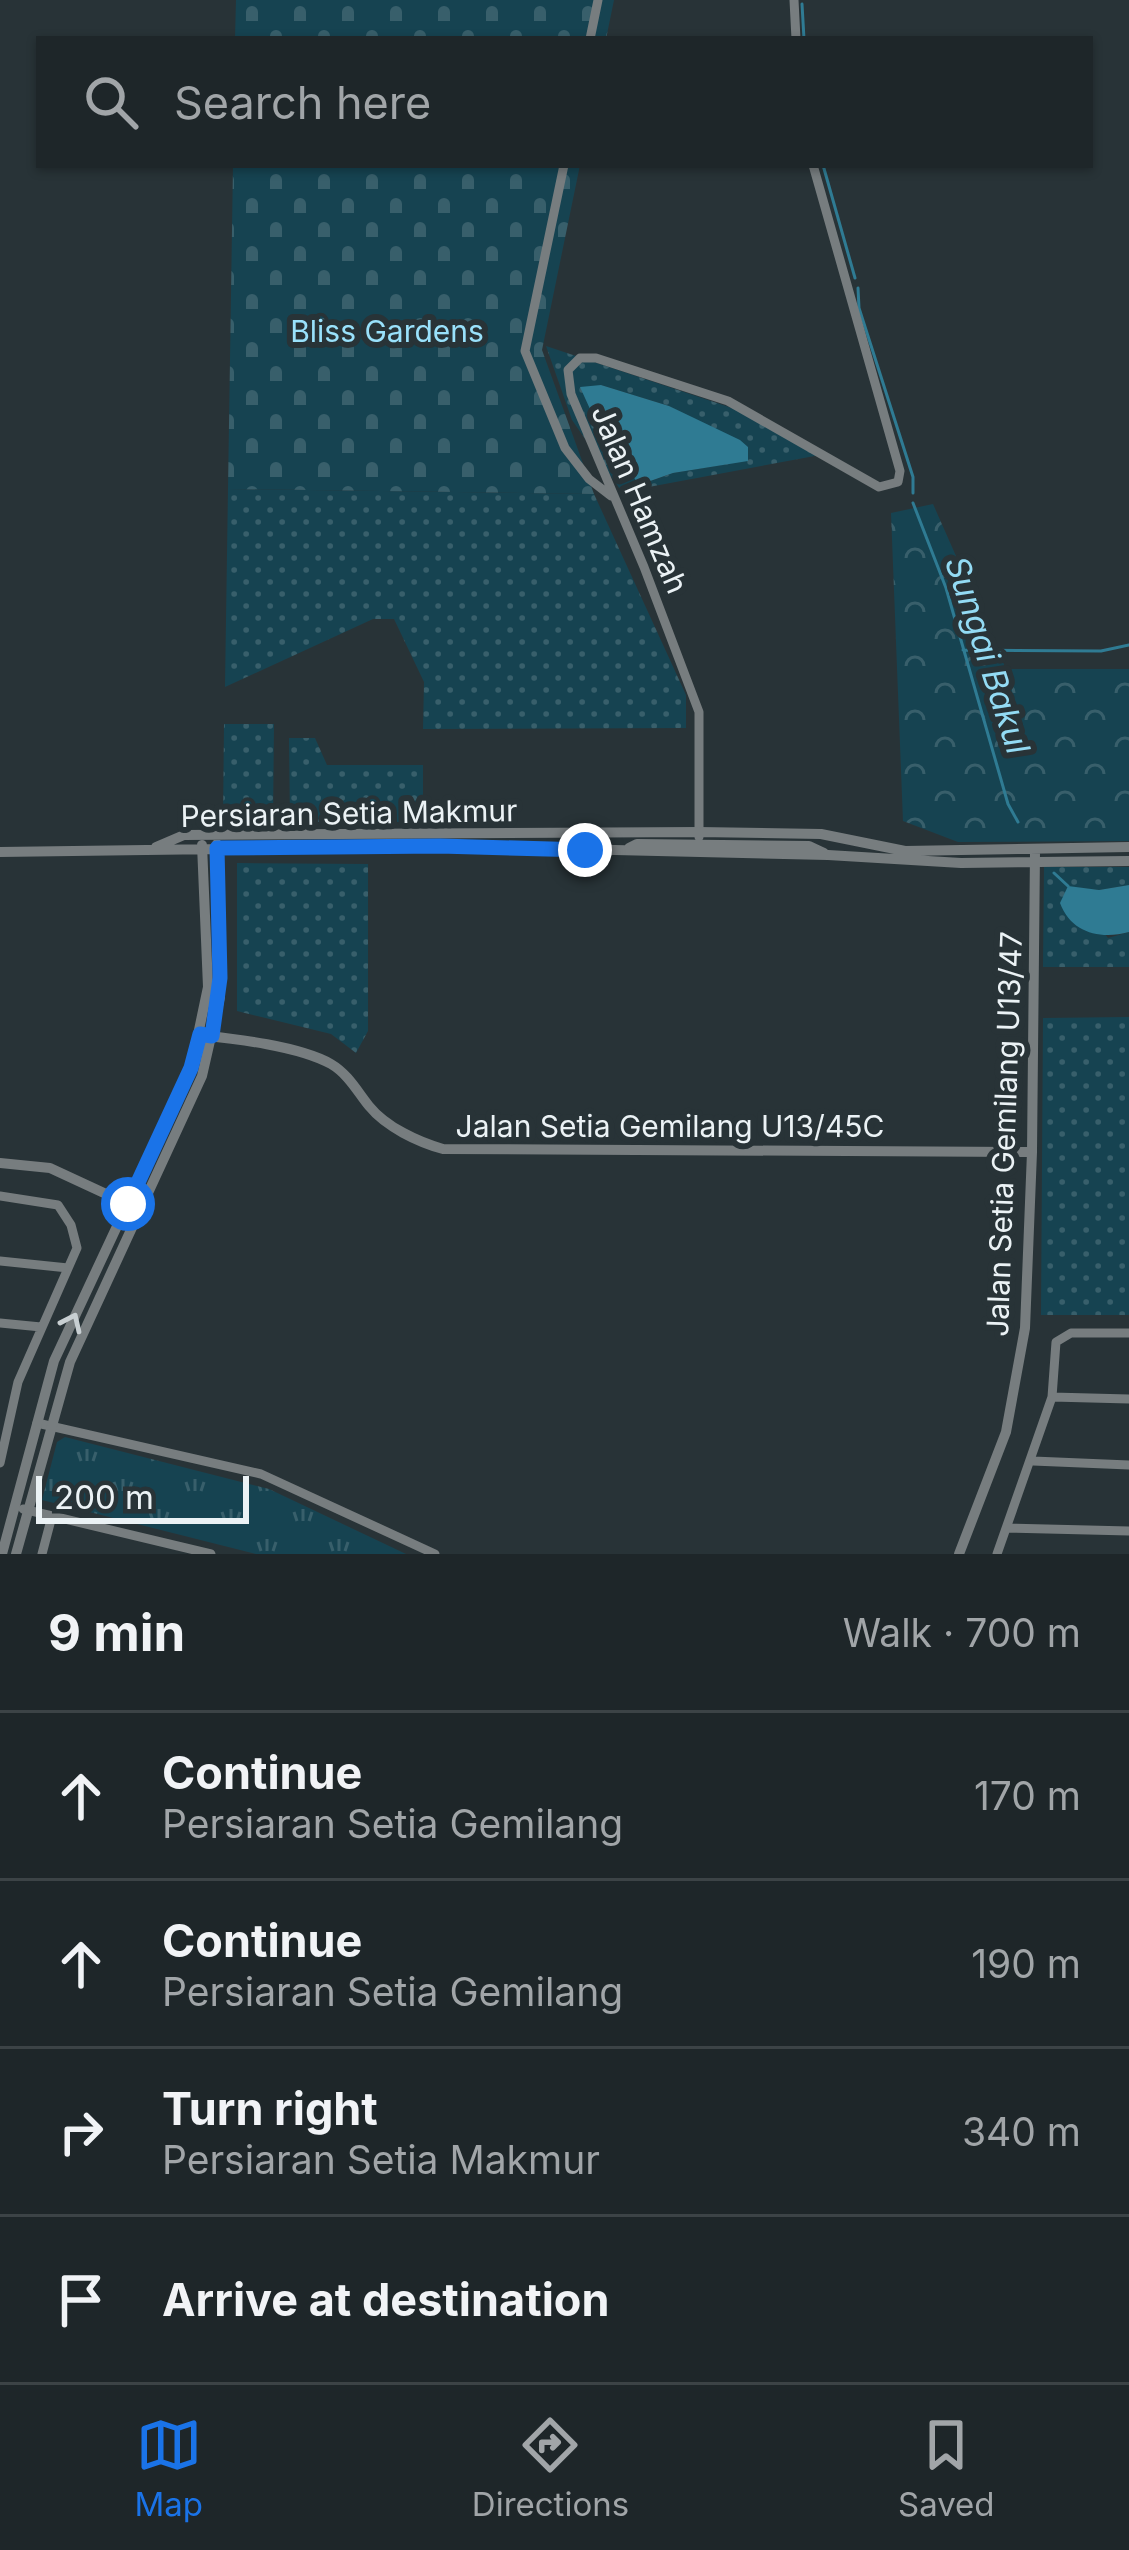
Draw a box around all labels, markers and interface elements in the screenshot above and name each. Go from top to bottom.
search box [36,36,1093,168]
icon: search [78,69,144,135]
text: Search here [174,75,431,130]
park label: Bliss Gardens [290,313,484,349]
street label: Jalan Hamzah [584,400,696,598]
water label: Sungai Bakul [937,551,1039,759]
street label: Persiaran Setia Makmur [180,792,518,834]
route end [558,823,612,877]
street label: Jalan Setia Gemilang U13/47 [979,931,1029,1337]
street label: Jalan Setia Gemilang U13/45C [456,1108,884,1144]
route start [101,1177,155,1231]
one-way arrow [58,1313,81,1334]
scale bar [36,1470,249,1523]
text: 200 m [54,1477,154,1517]
text: 9 min [48,1602,185,1663]
text: Walk · 700 m [843,1609,1081,1656]
text: Continue [162,1745,362,1800]
icon: ahead [48,1763,114,1829]
text: 170 m [974,1772,1081,1819]
text: Persiaran Setia Gemilang [162,1800,623,1847]
text: Continue [162,1913,362,1968]
icon: ahead [48,1931,114,1997]
text: 190 m [971,1940,1081,1987]
text: Persiaran Setia Gemilang [162,1968,623,2015]
text: Turn right [162,2081,378,2136]
icon: right [48,2099,114,2165]
text: 340 m [962,2108,1081,2155]
text: Persiaran Setia Makmur [162,2136,600,2183]
icon: arrive [48,2267,114,2333]
text: Arrive at destination [162,2272,609,2327]
tab: Map [134,2412,203,2524]
tab: Directions [472,2412,629,2524]
tab: Saved [898,2412,995,2524]

